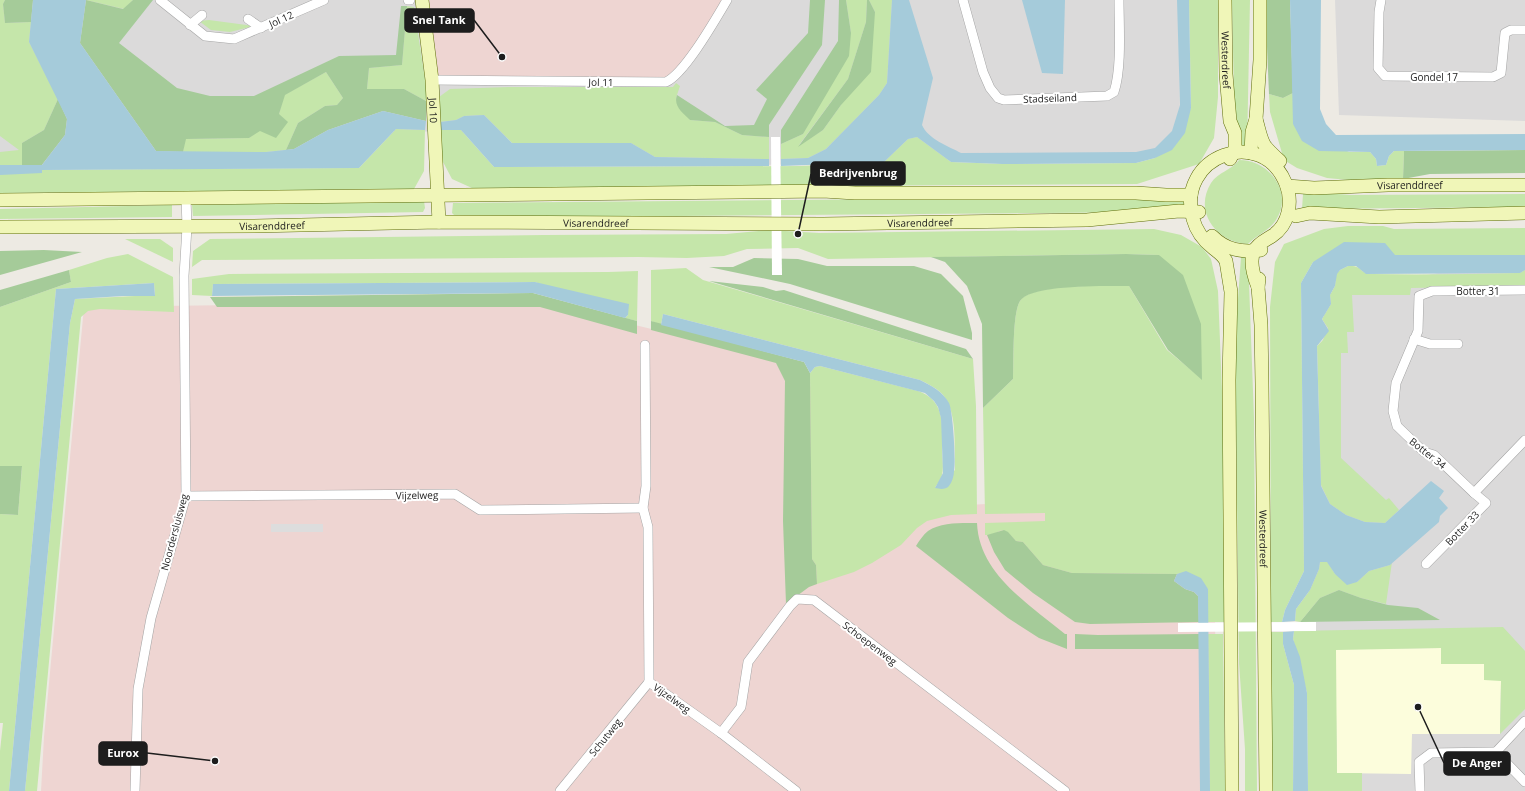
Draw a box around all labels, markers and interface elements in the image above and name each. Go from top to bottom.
street label: Jol 12 [266,7,296,31]
callout: Snel Tank [405,9,474,32]
text: Snel Tank [412,12,466,27]
street label: Westerdreef [1218,31,1234,90]
street label: Gondel 17 [1410,70,1458,84]
street label: Jol 11 [587,75,614,89]
street label: Stadseiland [1023,90,1077,106]
street label: Jol 10 [426,96,441,124]
callout: Bedrijvenbrug [811,162,905,185]
text: Bedrijvenbrug [819,165,898,180]
street label: Visarenddreef [1377,178,1443,192]
street label: Visarenddreef [887,215,953,230]
street label: Visarenddreef [563,216,629,230]
street label: Visarenddreef [239,218,306,233]
street label: Botter 31 [1456,284,1500,298]
street label: Botter 34 [1407,434,1450,472]
street label: Vijzelweg [396,488,439,502]
street label: Noordersluisweg [157,492,191,572]
street label: Botter 33 [1442,507,1482,548]
street label: Westerdreef [1256,510,1271,568]
street label: Schoepenweg [840,618,901,668]
street label: Vijzelweg [651,680,694,716]
street label: Schutweg [585,715,625,759]
callout: Eurox [99,742,147,765]
text: Eurox [107,745,139,760]
callout: De Anger [1444,752,1510,775]
text: De Anger [1452,755,1502,770]

